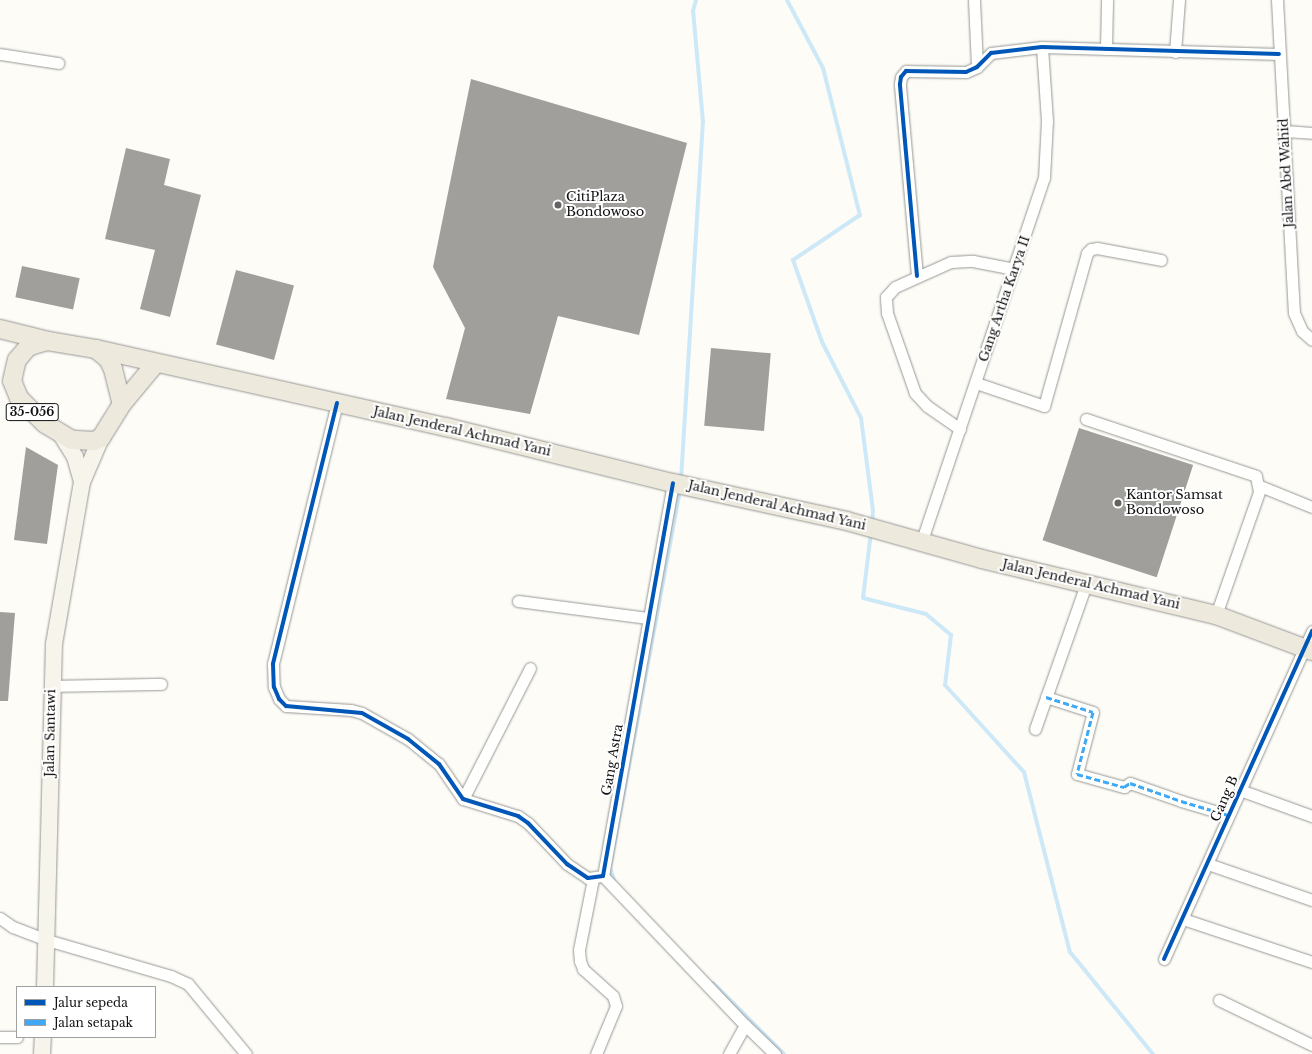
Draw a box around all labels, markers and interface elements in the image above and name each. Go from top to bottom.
street label: Jalan Abd Wahid [1276,117,1298,229]
place label: CitiPlaza Bondowoso [566,190,644,221]
marker: CitiPlaza Bondowoso [553,200,563,210]
street label: Gang Artha Karya II [976,233,1034,365]
road number: 35-056 [5,402,59,422]
street label: Jalan Jenderal Achmad Yani [371,404,553,460]
street label: Jalan Jenderal Achmad Yani [686,478,868,534]
place label: Kantor Samsat Bondowoso [1126,488,1223,519]
marker: Kantor Samsat Bondowoso [1113,498,1123,508]
street label: Jalan Jenderal Achmad Yani [1000,557,1182,613]
street label: Jalan Santawi [42,689,60,777]
street label: Gang Astra [599,723,627,797]
street label: Gang B [1208,773,1242,825]
legend [16,986,156,1038]
text: Jalur sepeda [54,995,128,1010]
text: Jalan setapak [54,1015,133,1030]

